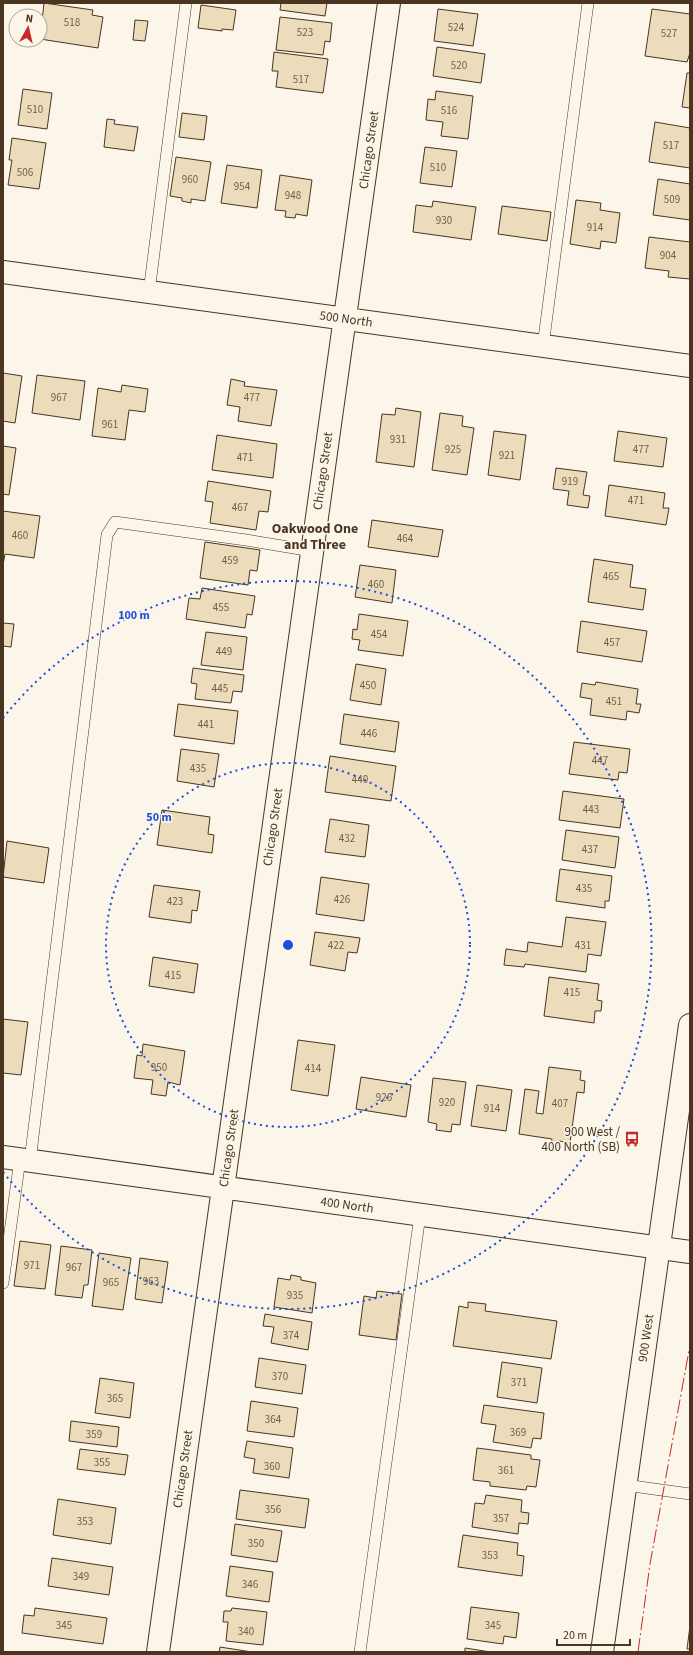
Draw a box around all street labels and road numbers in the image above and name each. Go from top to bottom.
street label: Chicago Street [355,109,383,190]
street label: 500 North [318,306,374,332]
street label: Chicago Street [309,430,337,511]
street label: Chicago Street [259,786,287,867]
street label: Chicago Street [215,1107,243,1188]
street label: 400 North [319,1192,375,1218]
street label: 900 West [634,1312,658,1363]
street label: Chicago Street [169,1428,197,1509]

